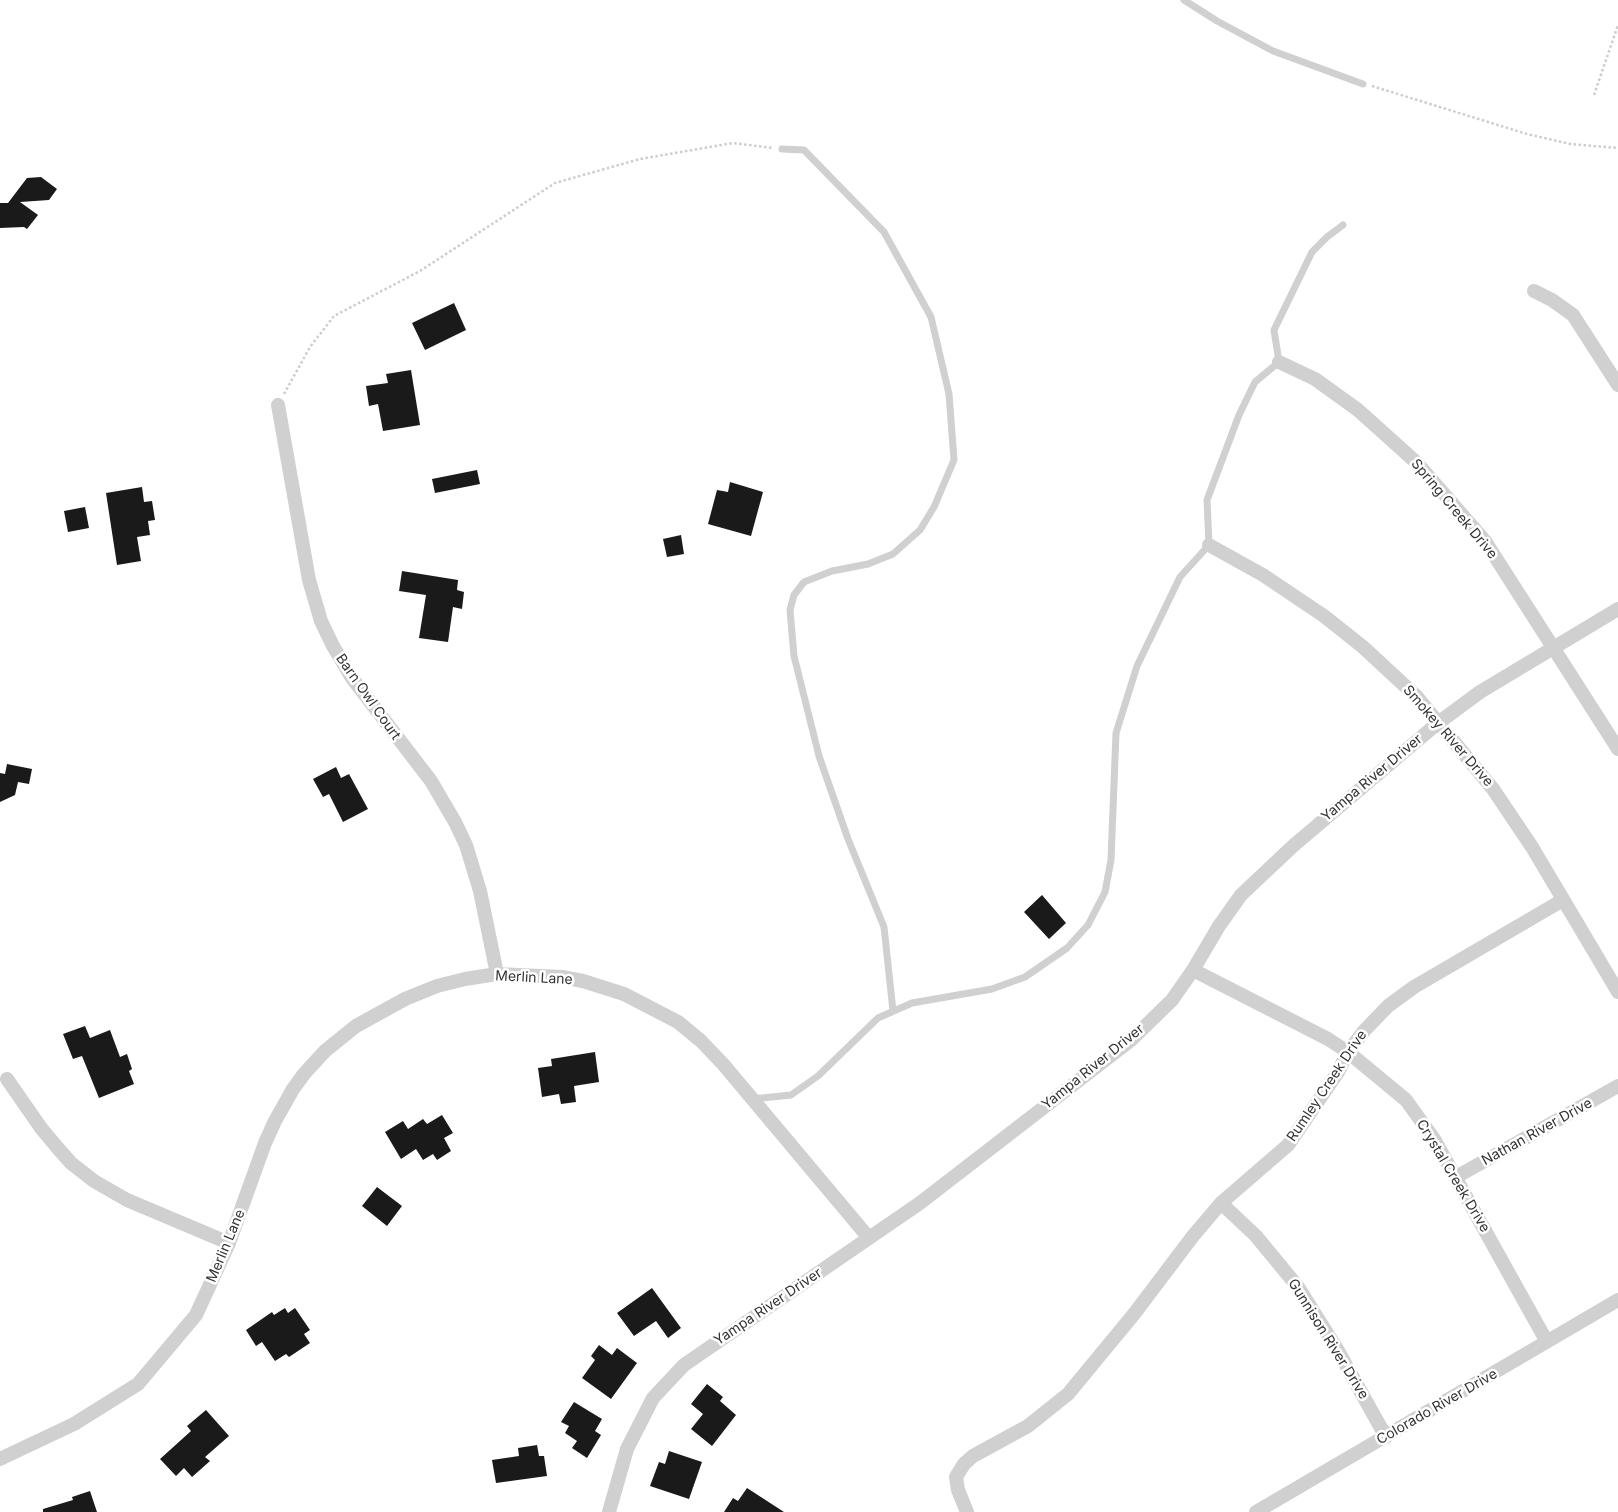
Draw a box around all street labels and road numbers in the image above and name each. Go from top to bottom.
street label: Spring Creek Drive [1407,456,1501,562]
street label: Barn Owl Court [332,651,404,743]
street label: Smokey River Drive [1399,682,1497,790]
street label: Yampa River Driver [1318,731,1426,825]
street label: Merlin Lane [495,968,573,988]
street label: Yampa River Driver [1039,1021,1147,1113]
street label: Rumley Creek Drive [1284,1027,1370,1145]
street label: Nathan River Drive [1479,1095,1595,1169]
street label: Crystal Creek Drive [1413,1116,1493,1236]
street label: Merlin Lane [203,1207,249,1285]
street label: Yampa River Driver [711,1265,825,1349]
street label: Gunnison River Drive [1284,1276,1372,1402]
street label: Colorado River Drive [1374,1366,1500,1448]

